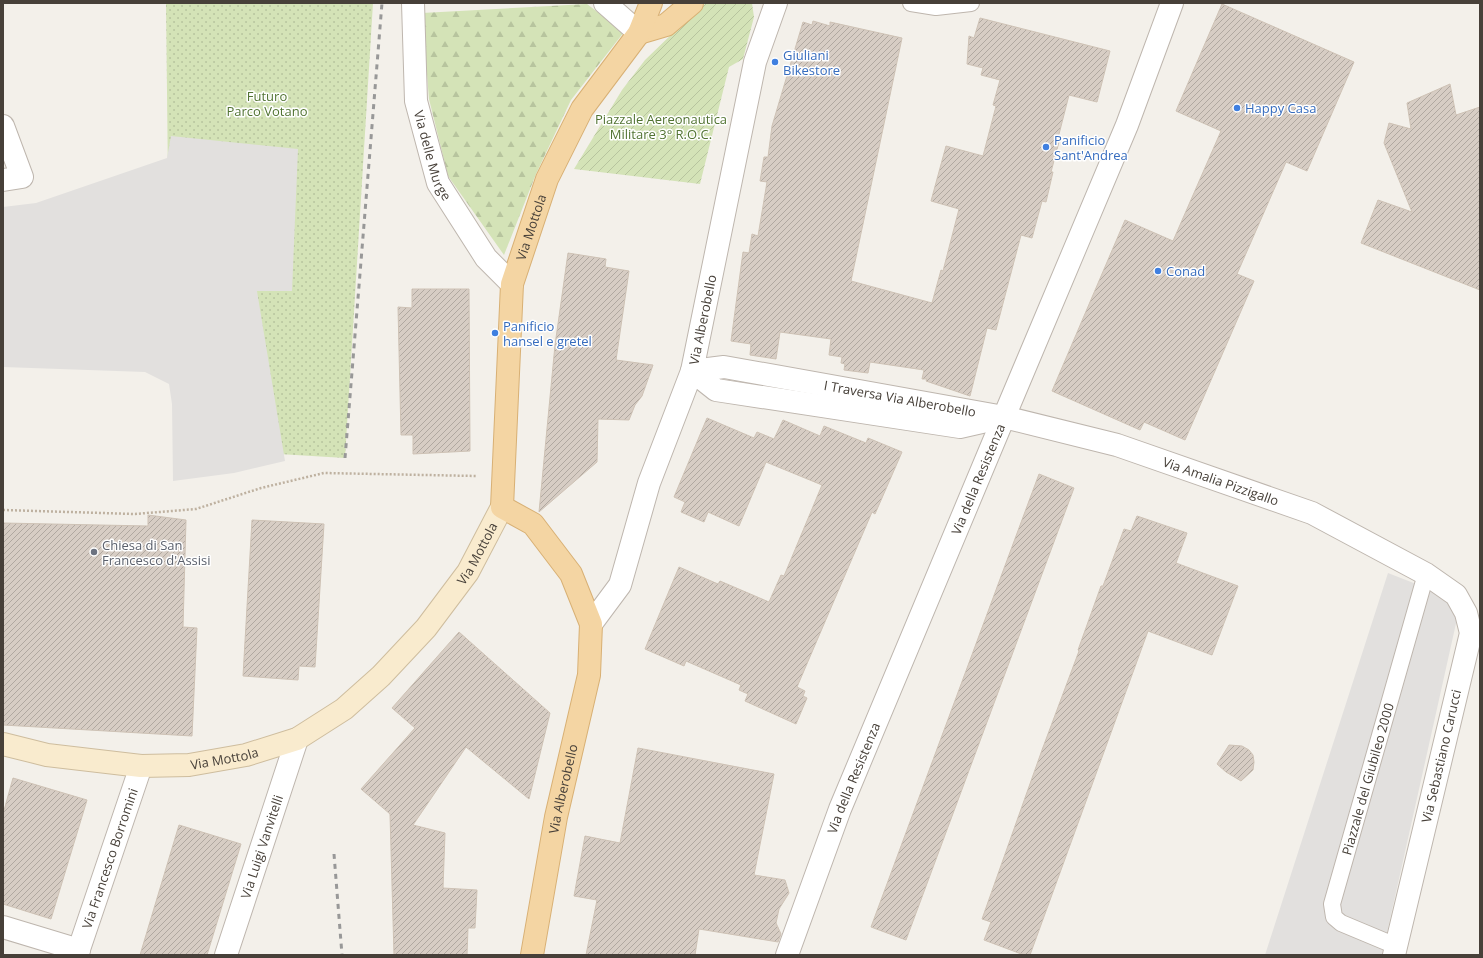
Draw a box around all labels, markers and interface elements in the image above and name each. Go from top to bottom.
place label: Giuliani Bikestore [783,46,840,79]
marker: Giuliani Bikestore [770,57,780,67]
park label: Futuro Parco Votano [226,87,308,120]
place label: Happy Casa [1245,99,1316,117]
marker: Happy Casa [1232,103,1242,113]
street label: Via delle Murge [410,108,456,204]
park label: Piazzale Aereonautica Militare 3° R.O.C. [595,110,727,143]
place label: Panificio Sant'Andrea [1054,131,1128,164]
marker: Panificio Sant'Andrea [1041,142,1051,152]
street label: Via Mottola [512,192,550,263]
place label: Conad [1166,262,1205,280]
marker: Conad [1153,266,1163,276]
street label: Via Alberobello [685,273,720,366]
place label: Panificio hansel e gretel [503,317,592,350]
marker: Panificio hansel e gretel [490,328,500,338]
street label: I Traversa Via Alberobello [823,376,978,421]
street label: Via della Resistenza [947,421,1009,537]
street label: Via Amalia Pizzigallo [1160,453,1281,510]
street label: Via Mottola [452,519,501,589]
place label: Chiesa di San Francesco d'Assisi [102,536,211,569]
marker: Chiesa di San Francesco d'Assisi [89,547,99,557]
street label: Via Sebastiano Carucci [1417,688,1465,824]
street label: Piazzale del Giubileo 2000 [1337,701,1398,857]
street label: Via della Resistenza [823,720,884,836]
street label: Via Alberobello [544,742,582,835]
street label: Via Mottola [189,743,261,774]
street label: Via Francesco Borromini [78,786,142,931]
street label: Via Luigi Vanvitelli [236,793,287,901]

